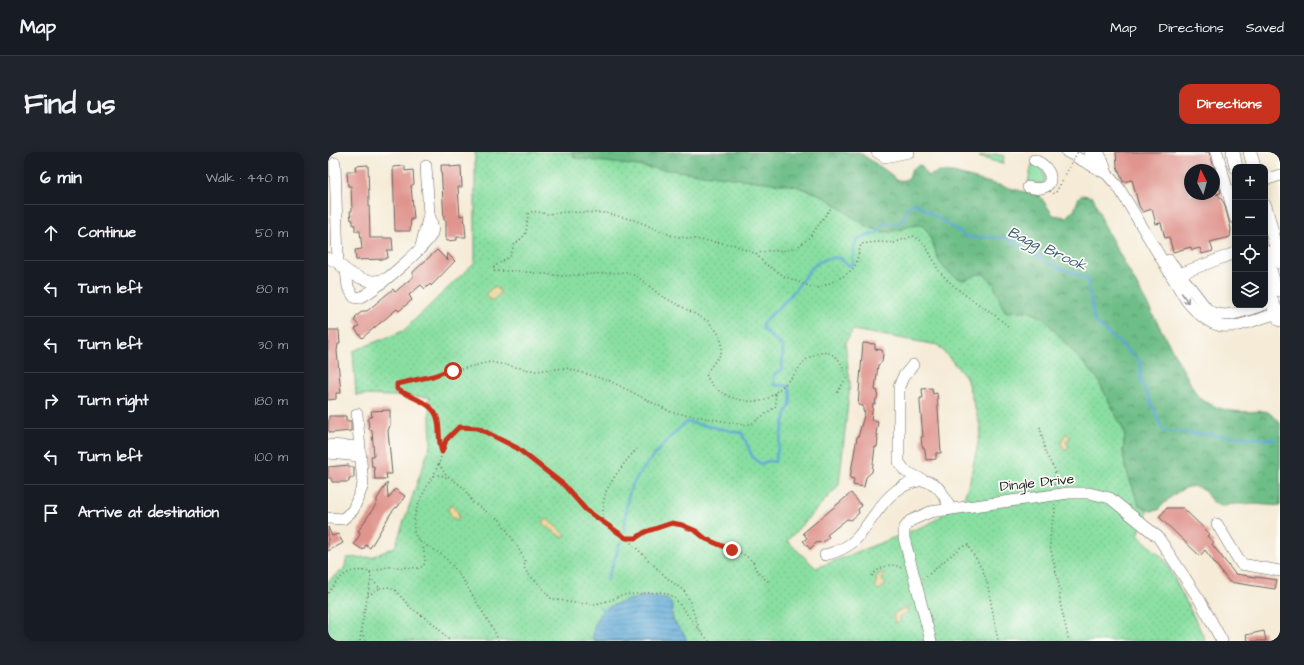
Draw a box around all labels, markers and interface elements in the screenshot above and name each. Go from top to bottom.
text: Map [20,14,56,41]
text: Map [1110,18,1137,38]
text: Directions [1159,18,1224,38]
text: Saved [1246,18,1284,38]
button: Directions [1179,84,1280,124]
text: Find us [24,85,115,124]
north arrow [1184,164,1220,200]
map controls [1232,164,1268,308]
button: + [1232,164,1268,200]
text: 6 min [40,166,82,190]
text: Walk · 440 m [206,169,288,187]
button: − [1232,200,1268,236]
icon: ahead [40,222,62,244]
text: Continue [78,222,136,243]
water label: Bagg Brook [1004,222,1091,278]
text: 50 m [255,224,288,242]
button: locate [1232,236,1268,272]
button: layers [1232,272,1268,308]
icon: left [40,278,62,300]
text: Turn left [78,278,142,299]
text: 80 m [256,280,288,298]
one-way arrow [1181,292,1189,303]
icon: left [40,334,62,356]
text: Turn left [78,334,142,355]
text: 30 m [258,336,288,354]
route start [444,362,462,380]
icon: right [40,390,62,412]
text: Turn right [78,390,149,411]
text: 180 m [254,392,288,410]
icon: left [40,446,62,468]
text: Turn left [78,446,142,467]
text: 100 m [255,448,288,466]
street label: Dingle Drive [999,469,1076,497]
icon: arrive [40,502,62,524]
text: Arrive at destination [78,502,219,523]
route end [723,541,741,559]

